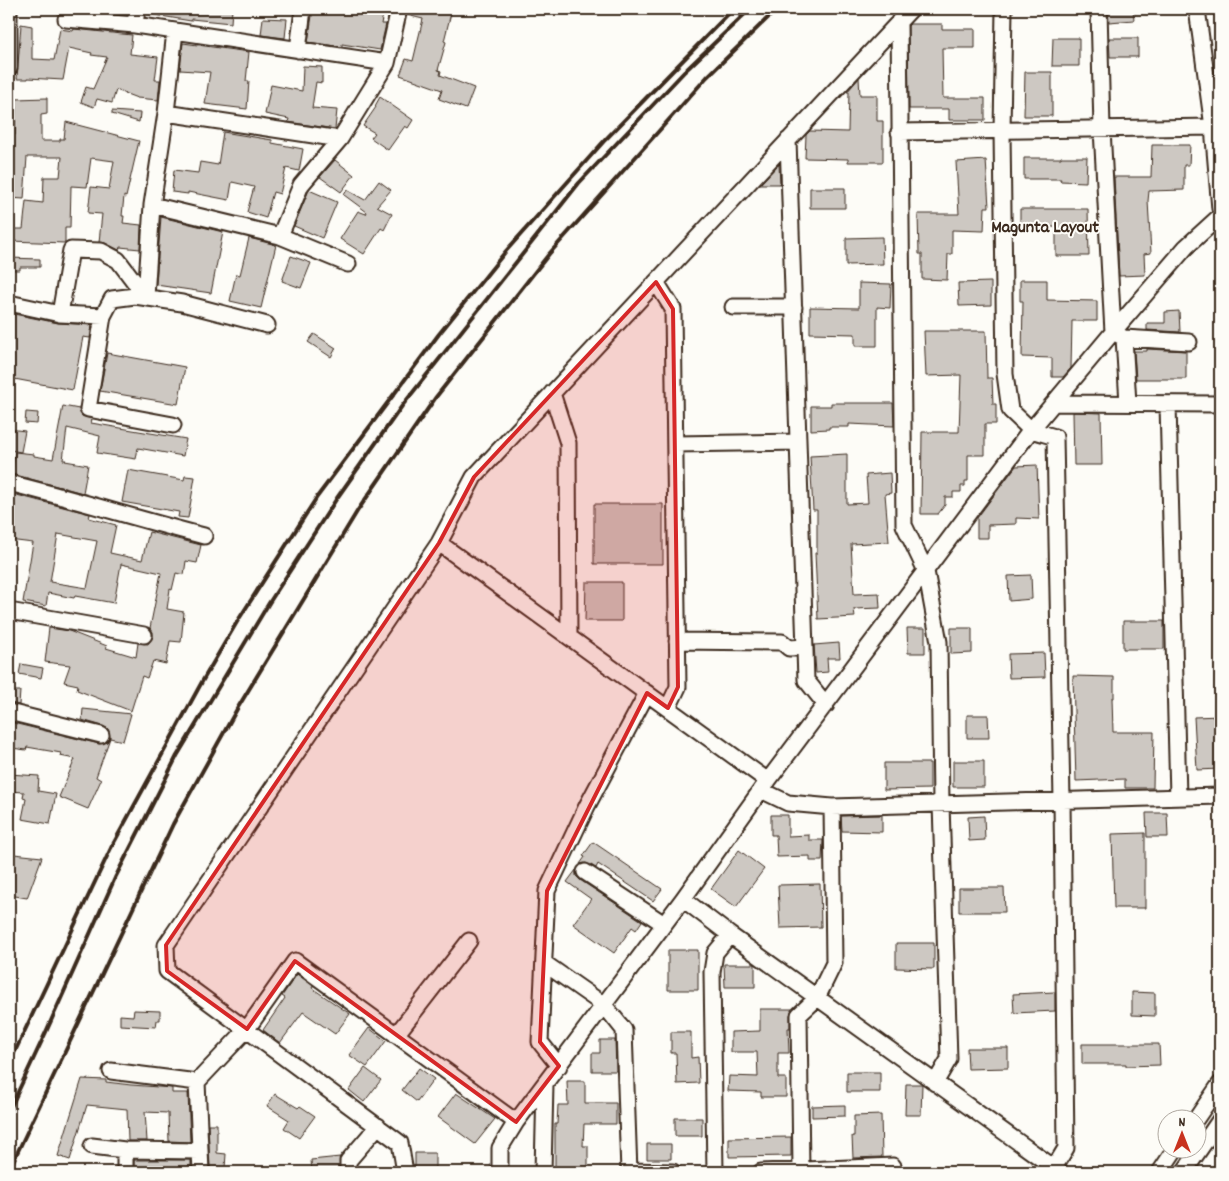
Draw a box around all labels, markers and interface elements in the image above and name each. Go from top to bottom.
district label: Magunta Layout [991,216,1099,241]
north arrow [1156,1108,1206,1158]
text: N [1179,1113,1186,1133]

